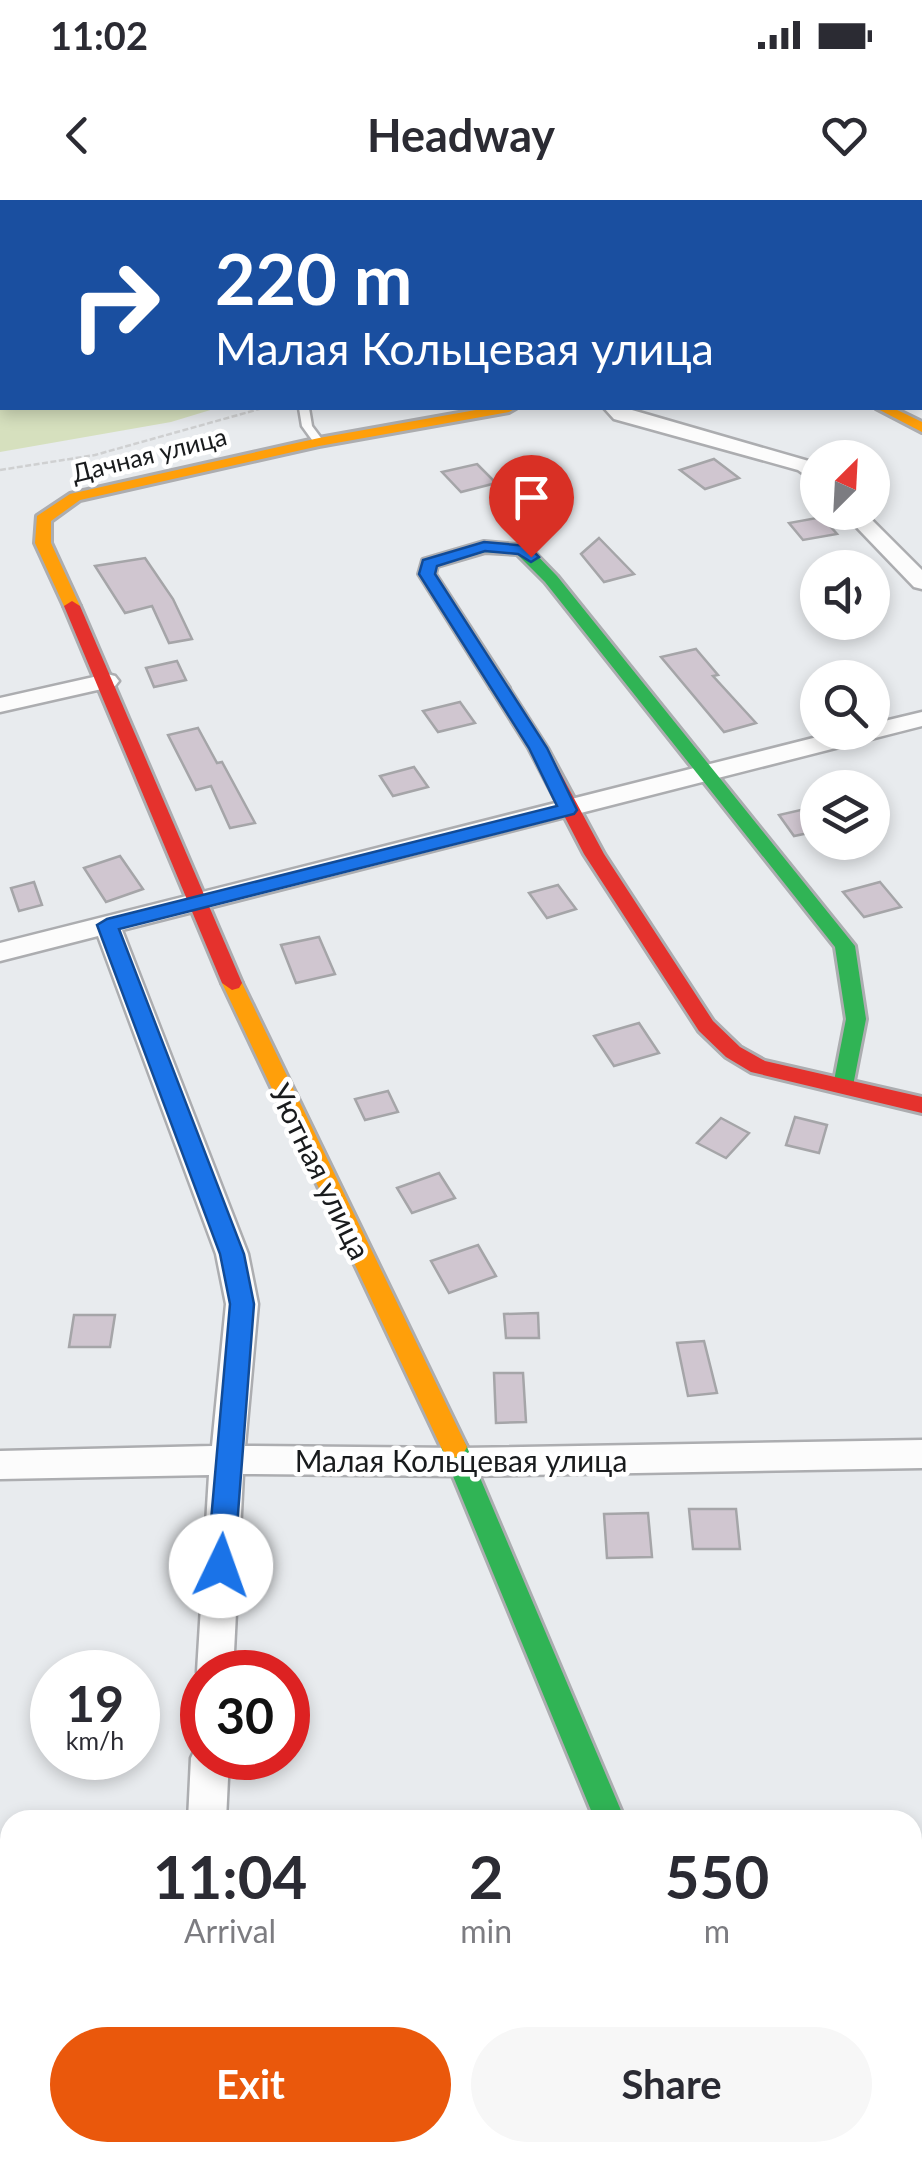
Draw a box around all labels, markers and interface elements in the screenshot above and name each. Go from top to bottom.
text: 11:02 [50,12,148,58]
icon: back [50,108,105,163]
text: Headway [367,108,555,162]
icon: heart [817,108,872,163]
text: 220 m [215,236,412,320]
icon: right [50,240,180,370]
text: Малая Кольцевая улица [215,321,714,375]
street label: Дачная улица [69,420,229,488]
north arrow [800,440,890,530]
map controls [800,440,890,860]
pin [489,455,574,558]
icon: arrive [504,470,559,525]
button: sound [800,550,890,640]
button: search [800,660,890,750]
button: layers [800,770,890,860]
street label: Уютная улица [263,1077,379,1265]
street label: Малая Кольцевая улица [295,1442,627,1478]
position arrow [169,1514,273,1618]
speed limit sign: 30 [180,1650,310,1780]
text: 19 [66,1673,124,1733]
text: km/h [66,1725,124,1755]
text: 11:04 [153,1840,307,1912]
text: 2 [469,1840,504,1912]
text: 550 [665,1840,769,1912]
text: Arrival [184,1911,276,1950]
text: min [460,1911,512,1950]
text: m [704,1911,730,1950]
button: Exit [50,2027,451,2142]
button: Share [471,2027,872,2142]

